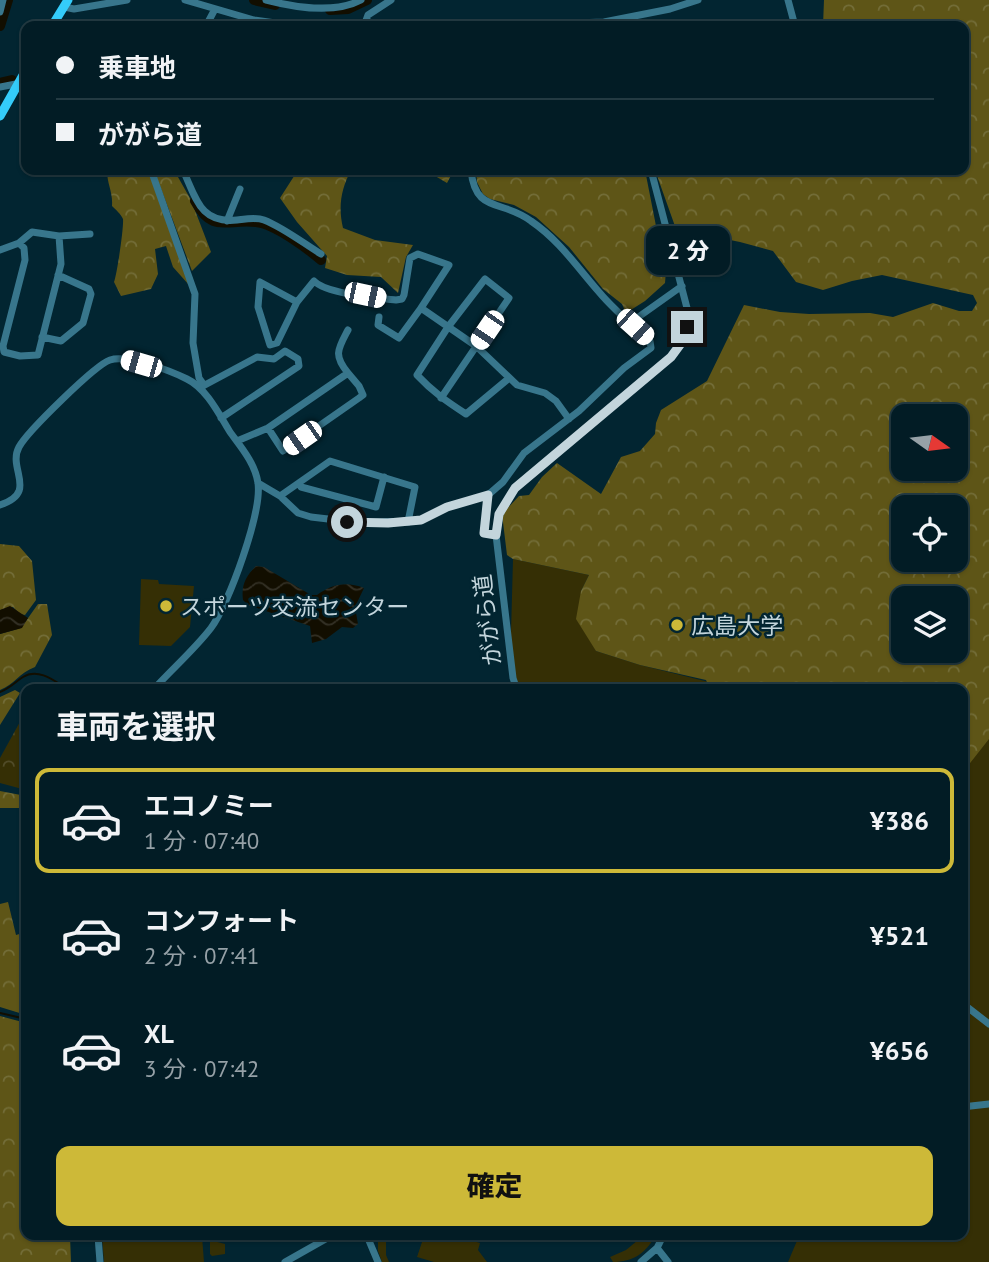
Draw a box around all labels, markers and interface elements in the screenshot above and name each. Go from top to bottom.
text: 乗車地 [98,51,176,84]
text: ががら道 [98,118,202,151]
callout: 2 分 [645,226,729,274]
text: 2 分 [667,236,709,265]
car [343,280,388,310]
car [613,305,658,349]
car [467,307,508,353]
route end [671,311,703,343]
car [118,348,165,380]
north arrow [891,404,968,481]
map controls [891,404,968,663]
car [279,417,326,459]
button: locate [891,495,968,572]
route start [331,506,363,538]
street label: ががら道 [467,573,507,667]
button: layers [891,586,968,663]
place label: スポーツ交流センター [180,592,410,621]
marker: スポーツ交流センター [158,598,174,614]
place label: 広島大学 [691,611,783,640]
marker: 広島大学 [669,617,685,633]
text: 車両を選択 [56,705,216,747]
icon: car [60,789,123,852]
text: エコノミー [144,789,274,822]
text: ¥386 [870,804,929,837]
text: 1 分 · 07:40 [144,826,259,855]
icon: car [60,904,123,967]
text: コンフォート [144,904,299,937]
text: ¥521 [870,919,929,952]
text: 2 分 · 07:41 [144,941,259,970]
text: XL [144,1017,174,1050]
icon: car [60,1019,123,1082]
text: ¥656 [870,1034,929,1067]
text: 3 分 · 07:42 [144,1054,259,1083]
button: 確定 [56,1146,933,1226]

